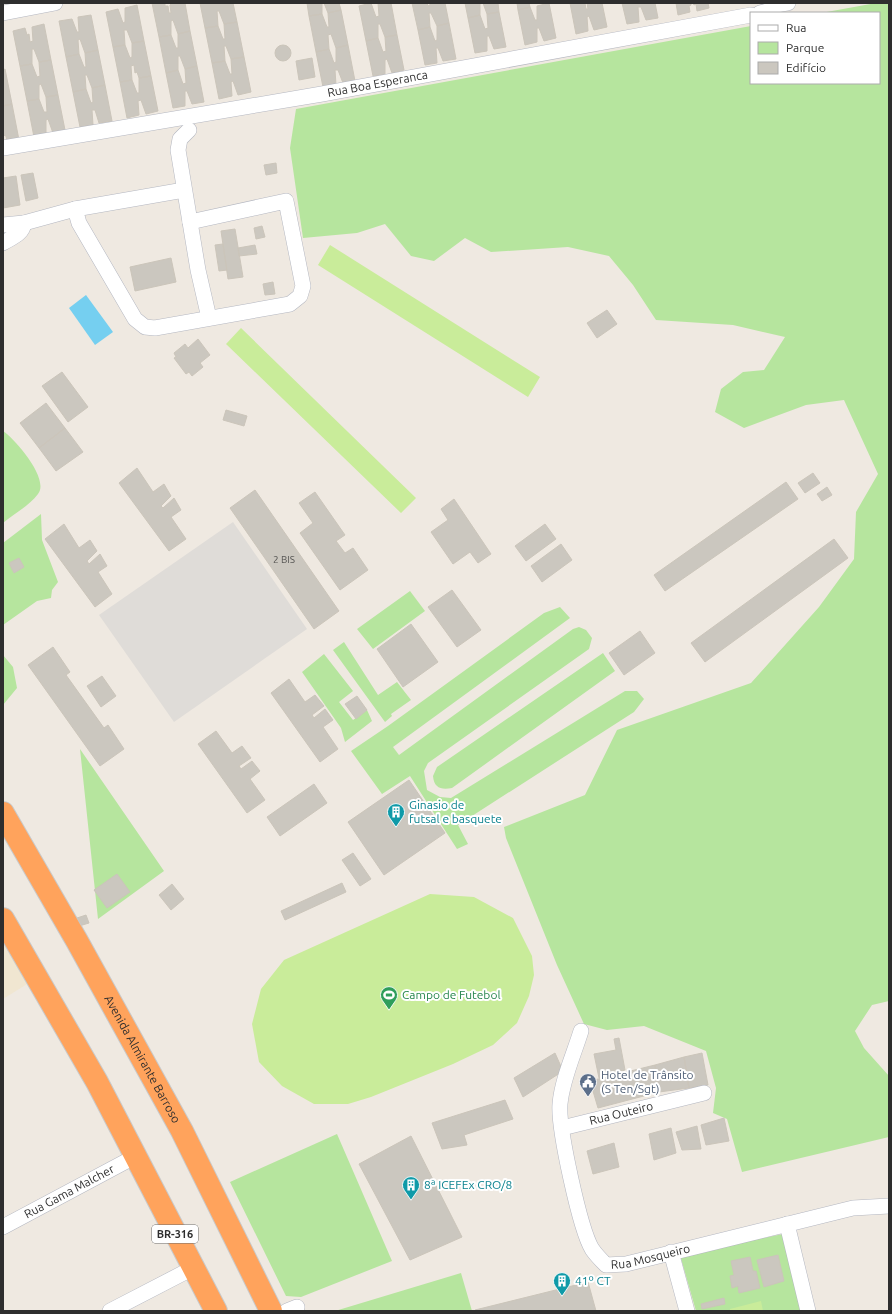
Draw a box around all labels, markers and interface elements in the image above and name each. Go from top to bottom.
legend [750,12,880,84]
text: Rua [786,21,807,34]
text: Parque [786,41,824,54]
text: Edifício [786,61,826,74]
street label: Rua Boa Esperanca [326,68,429,99]
house number: 2 BIS [273,554,295,565]
place label: Ginasio de futsal e basquete [409,798,502,825]
building icon: Ginasio de futsal e basquete [386,802,406,827]
sports icon: Campo de Futebol [379,985,399,1010]
place label: Campo de Futebol [402,988,501,1001]
street label: Avenida Almirante Barroso [102,993,183,1125]
place label: Hotel de Trânsito (S Ten/Sgt) [601,1068,694,1096]
public building icon: Hotel de Trânsito (S Ten/Sgt) [578,1072,598,1097]
street label: Rua Outeiro [588,1099,654,1127]
street label: Rua Gama Malcher [22,1162,117,1221]
building icon: 8ª ICEFEx CRO/8 [401,1175,421,1200]
place label: 8ª ICEFEx CRO/8 [424,1178,512,1191]
road number: BR-316 [152,1225,198,1243]
street label: Rua Mosqueiro [611,1241,691,1271]
building icon: 41º CT [552,1271,572,1296]
place label: 41º CT [575,1274,611,1287]

